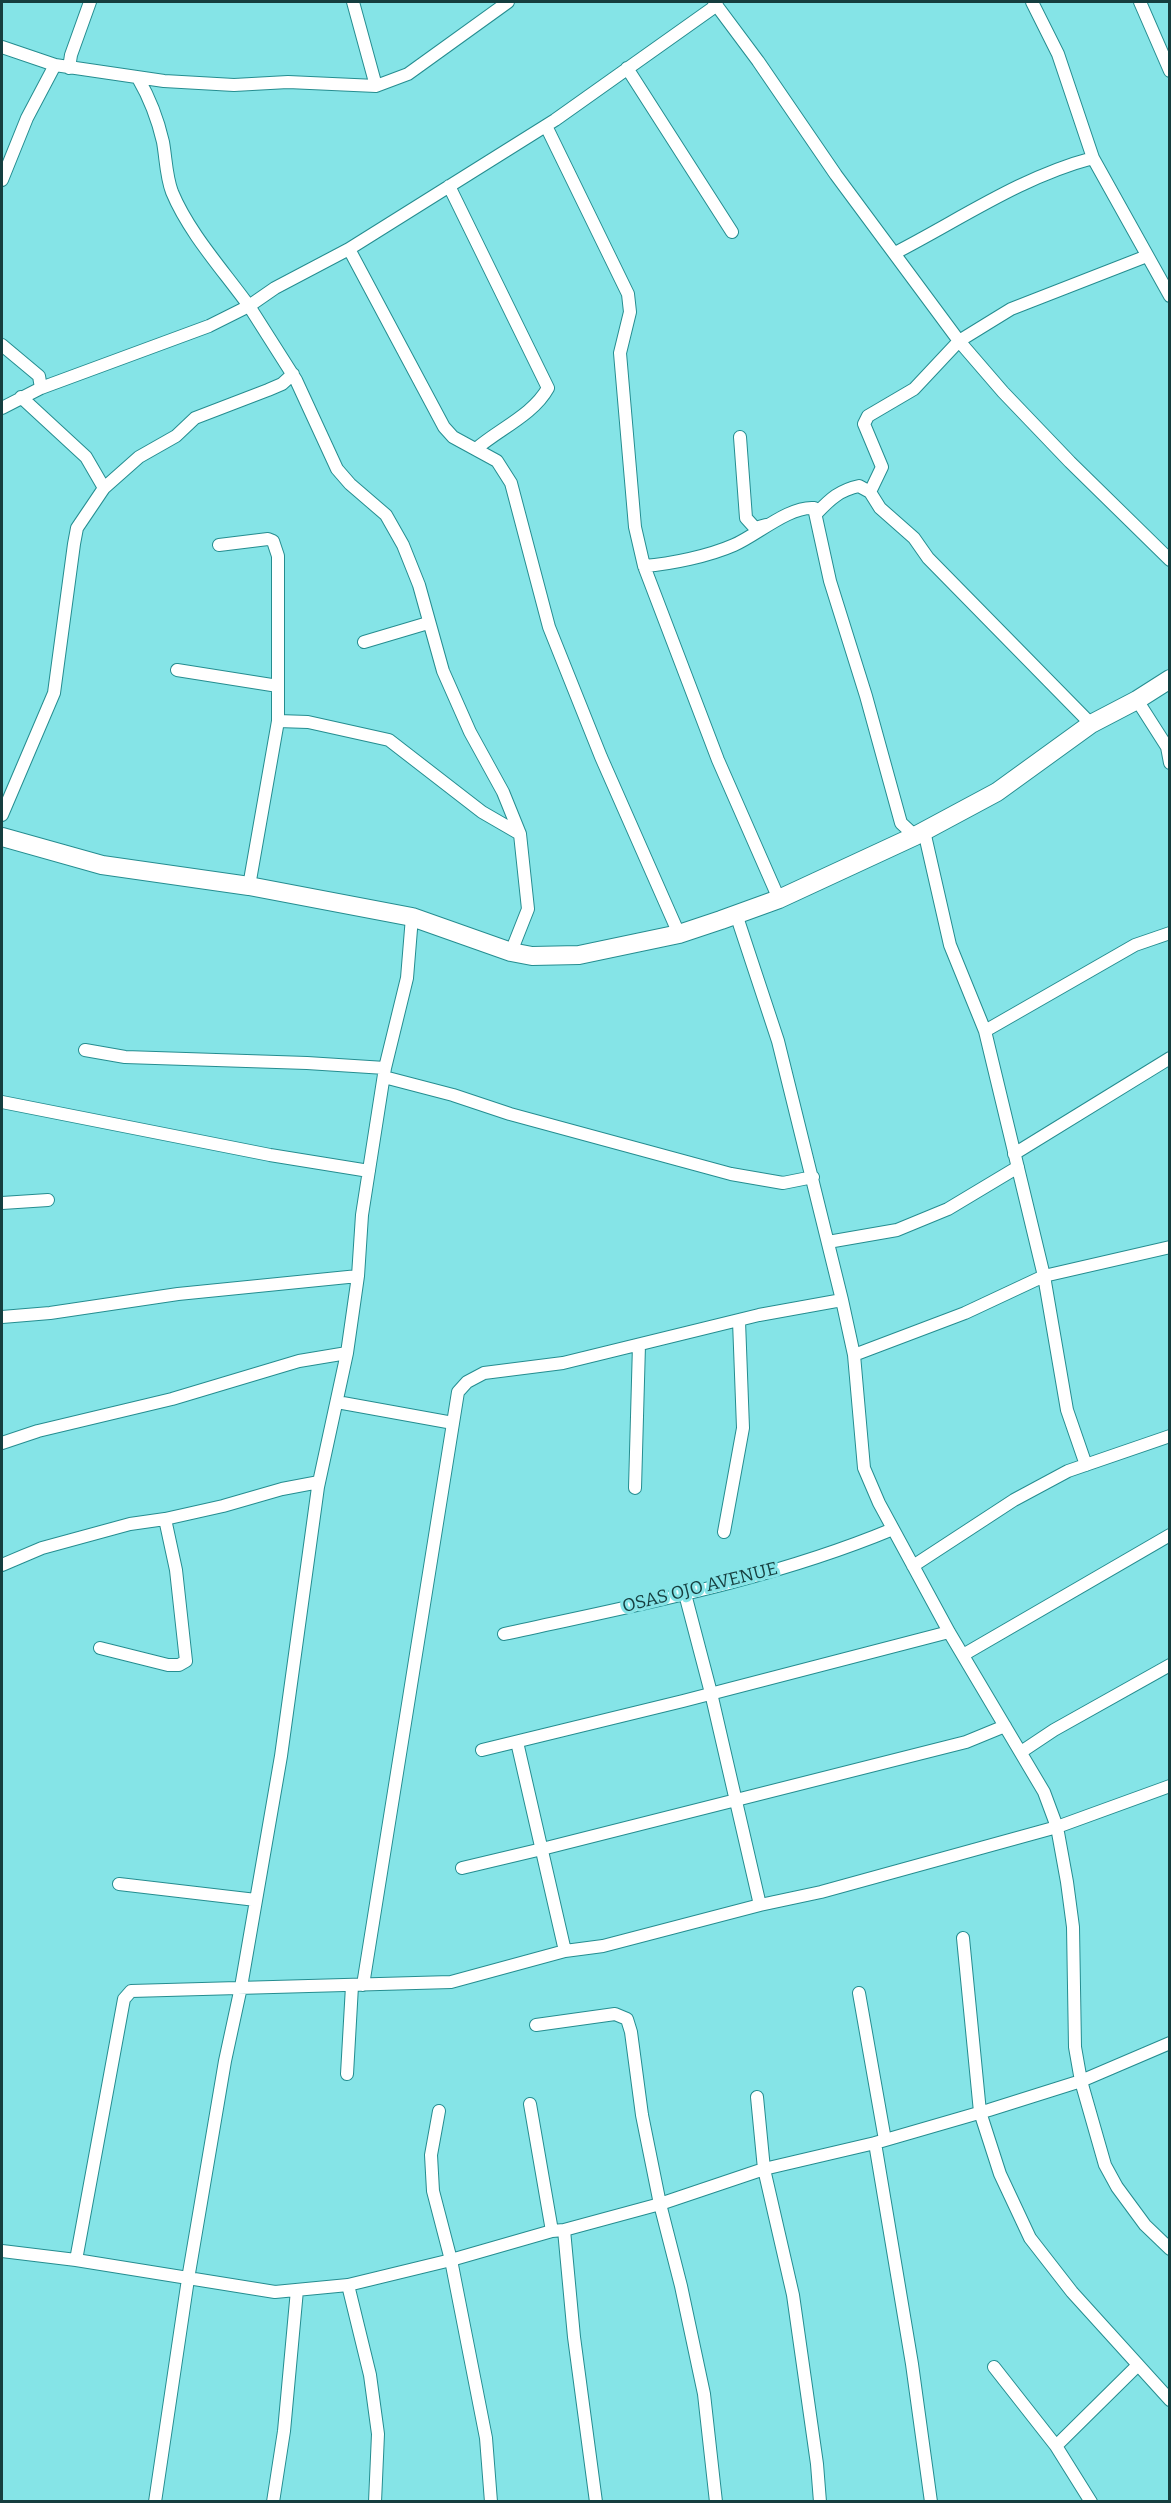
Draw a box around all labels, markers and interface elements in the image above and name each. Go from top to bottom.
street label: OSAS OJO AVENUE [620,1558,780,1618]

